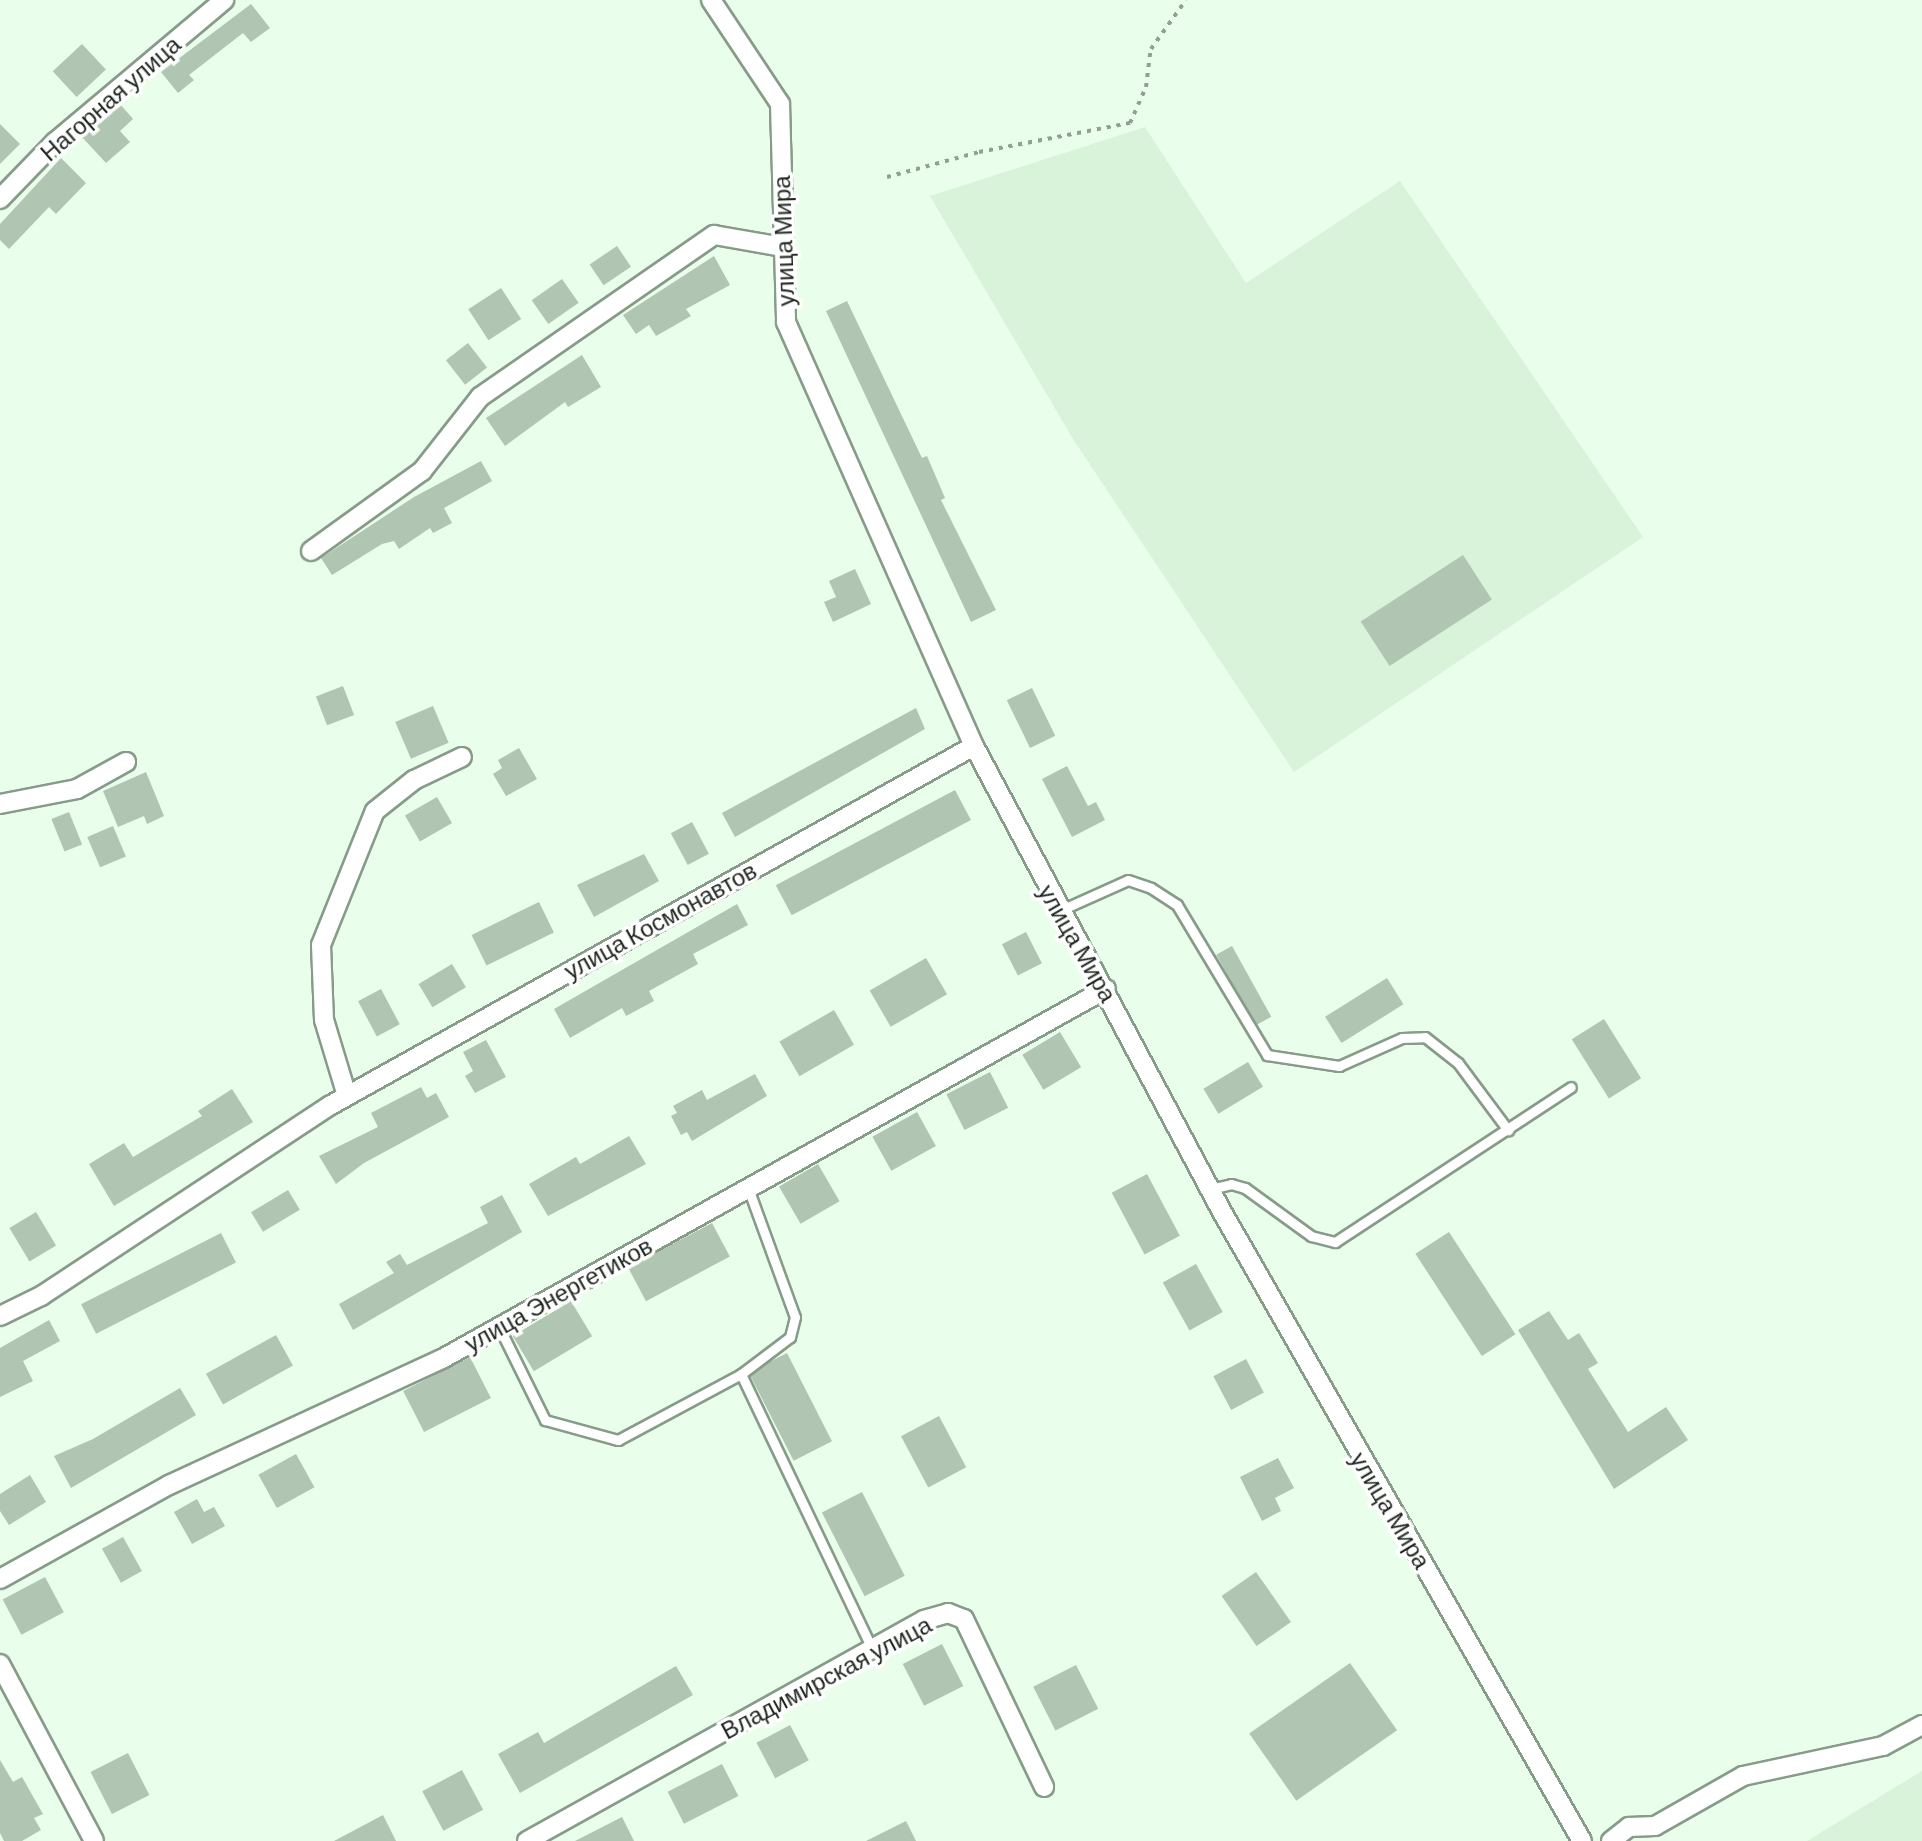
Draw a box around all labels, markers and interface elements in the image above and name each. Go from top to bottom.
street label: Нагорная улица [34,29,186,167]
street label: улица Мира [766,175,800,307]
street label: улица Космонавтов [559,855,761,985]
street label: улица Мира [1033,879,1123,1007]
street label: улица Энергетиков [459,1230,657,1358]
street label: улица Мира [1345,1446,1437,1574]
street label: Владимирская улица [716,1609,936,1745]

